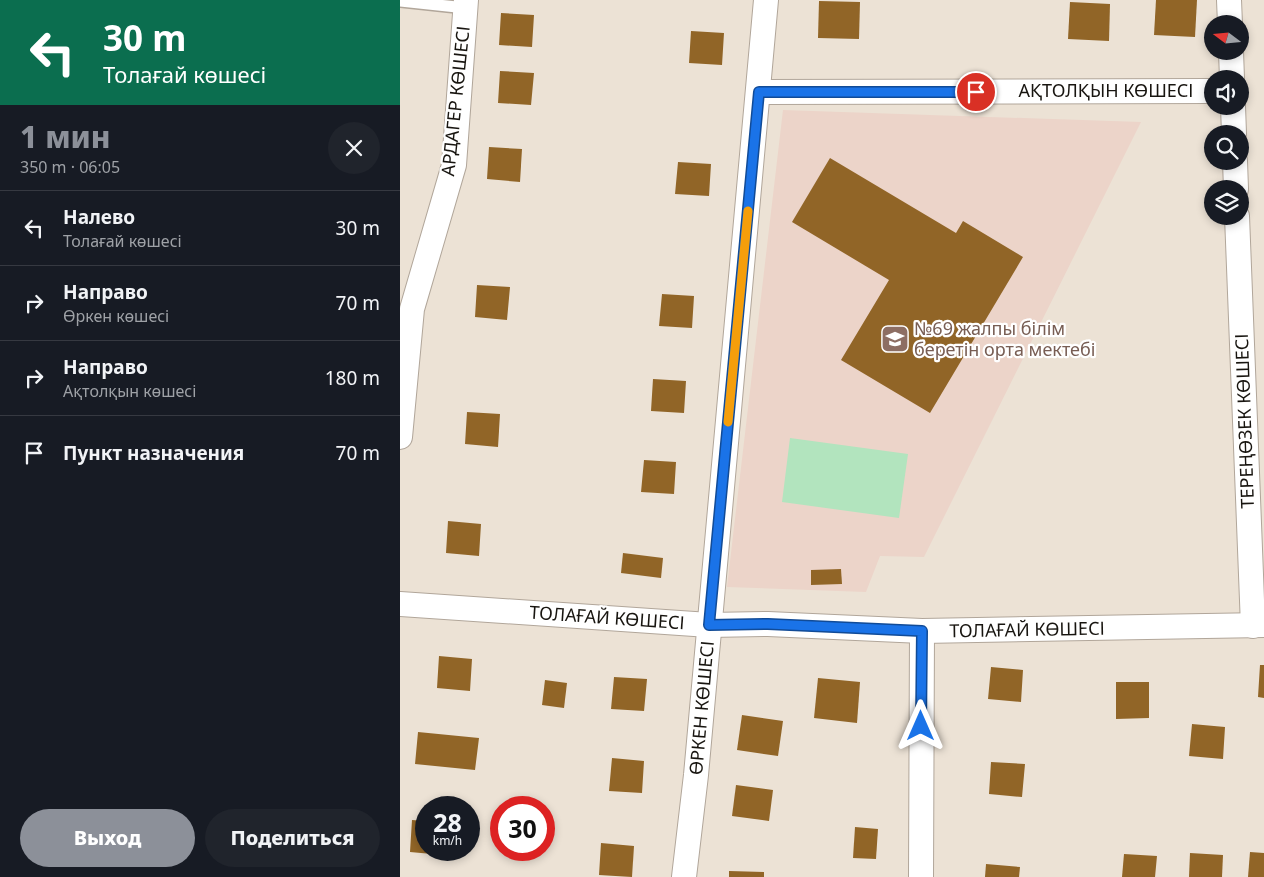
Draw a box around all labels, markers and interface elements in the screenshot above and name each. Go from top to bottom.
text: 30 m [103,14,186,61]
north arrow [1204,15,1249,60]
map controls [1204,15,1249,225]
icon: left [20,20,85,85]
street label: АРДАГЕР КӨШЕСІ [435,25,475,177]
text: Толағай көшесі [103,59,266,89]
button: sound [1204,70,1249,115]
pin [955,71,997,113]
icon: arrive [962,78,990,106]
street label: АҚТОЛҚЫН КӨШЕСІ [1019,78,1193,102]
text: 1 мин [20,116,111,157]
button: close [328,122,380,174]
button: search [1204,125,1249,170]
text: 350 m · 06:05 [20,156,120,178]
button: layers [1204,180,1249,225]
text: Налево [63,204,135,230]
icon: left [20,214,48,242]
text: 30 m [336,215,380,241]
text: Толағай көшесі [63,230,182,252]
text: Направо [63,279,148,305]
icon: right [20,289,48,317]
text: 70 m [336,290,380,316]
text: Өркен көшесі [63,305,169,327]
place label: №69 жалпы білім беретін орта мектебі [914,316,1095,361]
school or university icon: №69 жалпы білім беретін орта мектебі [880,324,910,354]
street label: ТЕРЕҢӨЗЕК КӨШЕСІ [1229,333,1259,509]
text: Направо [63,354,148,380]
icon: right [20,364,48,392]
text: 180 m [325,365,380,391]
text: Ақтолқын көшесі [63,380,196,402]
icon: arrive [20,439,48,467]
text: Пункт назначения [63,440,244,466]
text: 70 m [336,440,380,466]
street label: ТОЛАҒАЙ КӨШЕСІ [529,600,685,634]
street label: ТОЛАҒАЙ КӨШЕСІ [949,616,1105,642]
street label: ӨРКЕН КӨШЕСІ [683,640,719,776]
position arrow [894,699,946,751]
speed limit sign: 30 [490,796,555,861]
text: 28 [433,805,462,839]
button: Выход [20,809,195,867]
button: Поделиться [205,809,380,867]
text: km/h [433,832,462,849]

